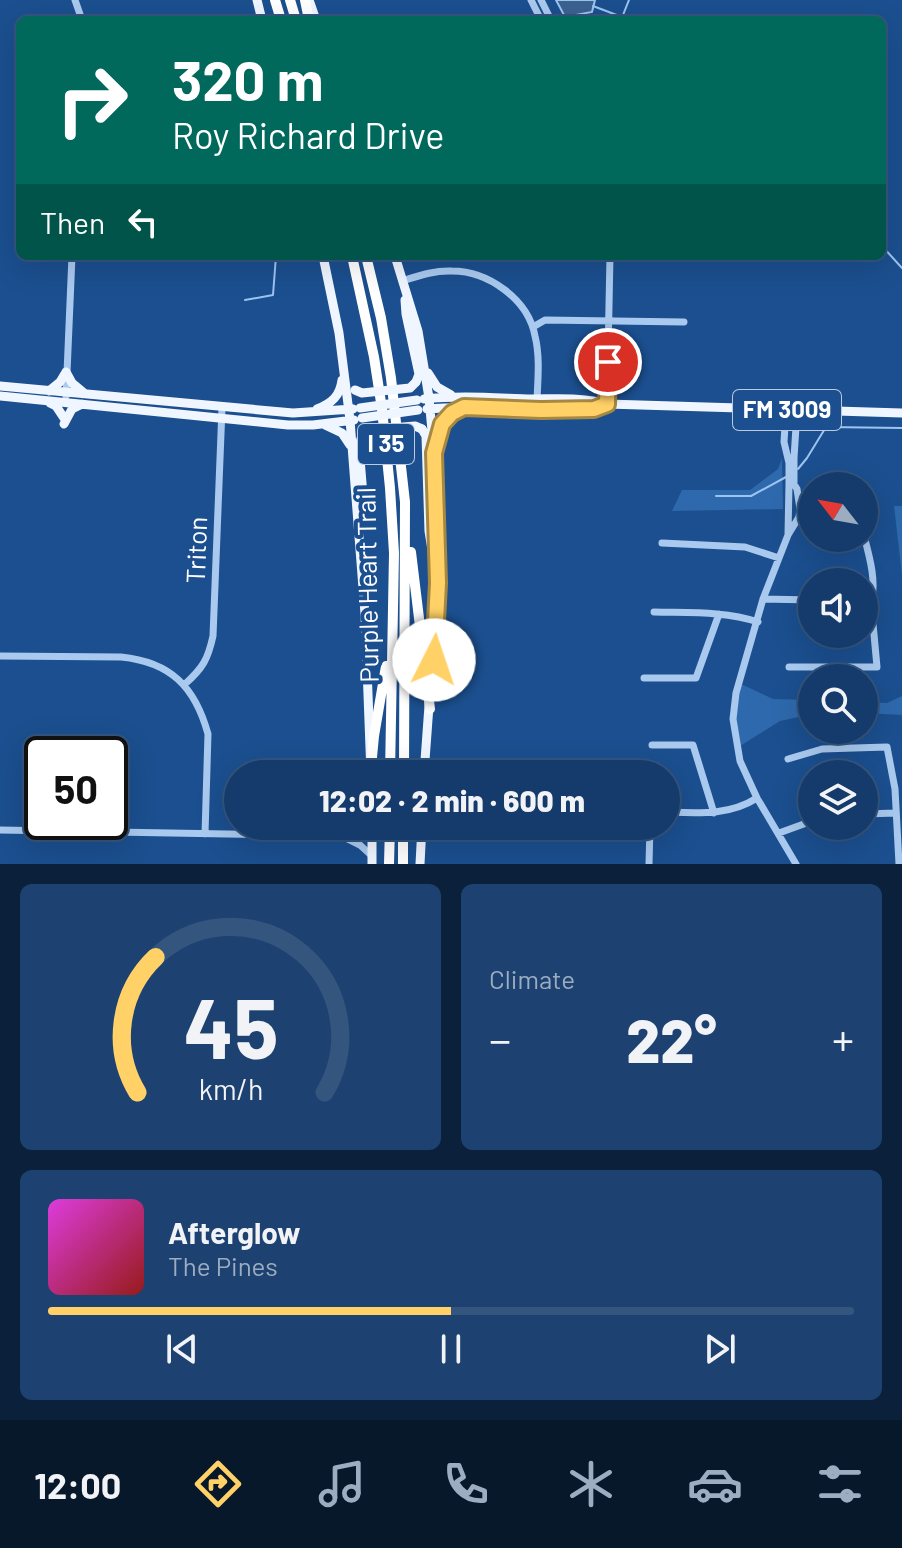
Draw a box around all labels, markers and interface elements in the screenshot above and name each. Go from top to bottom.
text: 320 m [172,45,323,112]
icon: right [40,48,144,152]
text: Roy Richard Drive [172,113,444,156]
icon: left [121,200,165,244]
text: Then [40,204,105,240]
pin [574,328,642,396]
icon: arrive [586,340,630,384]
road number: FM 3009 [733,390,841,430]
road number: I 35 [358,424,414,464]
north arrow [798,472,878,552]
map controls [798,472,878,840]
street label: Purple Heart Trail [349,487,384,683]
street label: Triton [179,516,212,584]
button: sound [798,568,878,648]
position arrow [392,618,476,702]
button: search [798,664,878,744]
speed limit sign: 50 [24,736,128,840]
button: layers [798,760,878,840]
text: 12:02 · 2 min · 600 m [319,782,585,818]
text: Climate [489,963,575,994]
text: 45 [183,976,278,1076]
text: 22° [626,1003,717,1075]
text: − [489,1012,511,1065]
text: + [832,1012,854,1065]
text: km/h [198,1071,263,1106]
text: Afterglow [168,1214,301,1250]
text: The Pines [168,1250,278,1281]
icon: previous [160,1327,204,1371]
icon: pause [429,1327,473,1371]
icon: next [698,1327,742,1371]
icon: directions [190,1456,246,1512]
icon: music [314,1456,370,1512]
icon: phone [438,1456,494,1512]
icon: climate [563,1456,619,1512]
icon: car [687,1456,743,1512]
icon: filters [812,1456,868,1512]
text: 12:00 [34,1463,121,1506]

